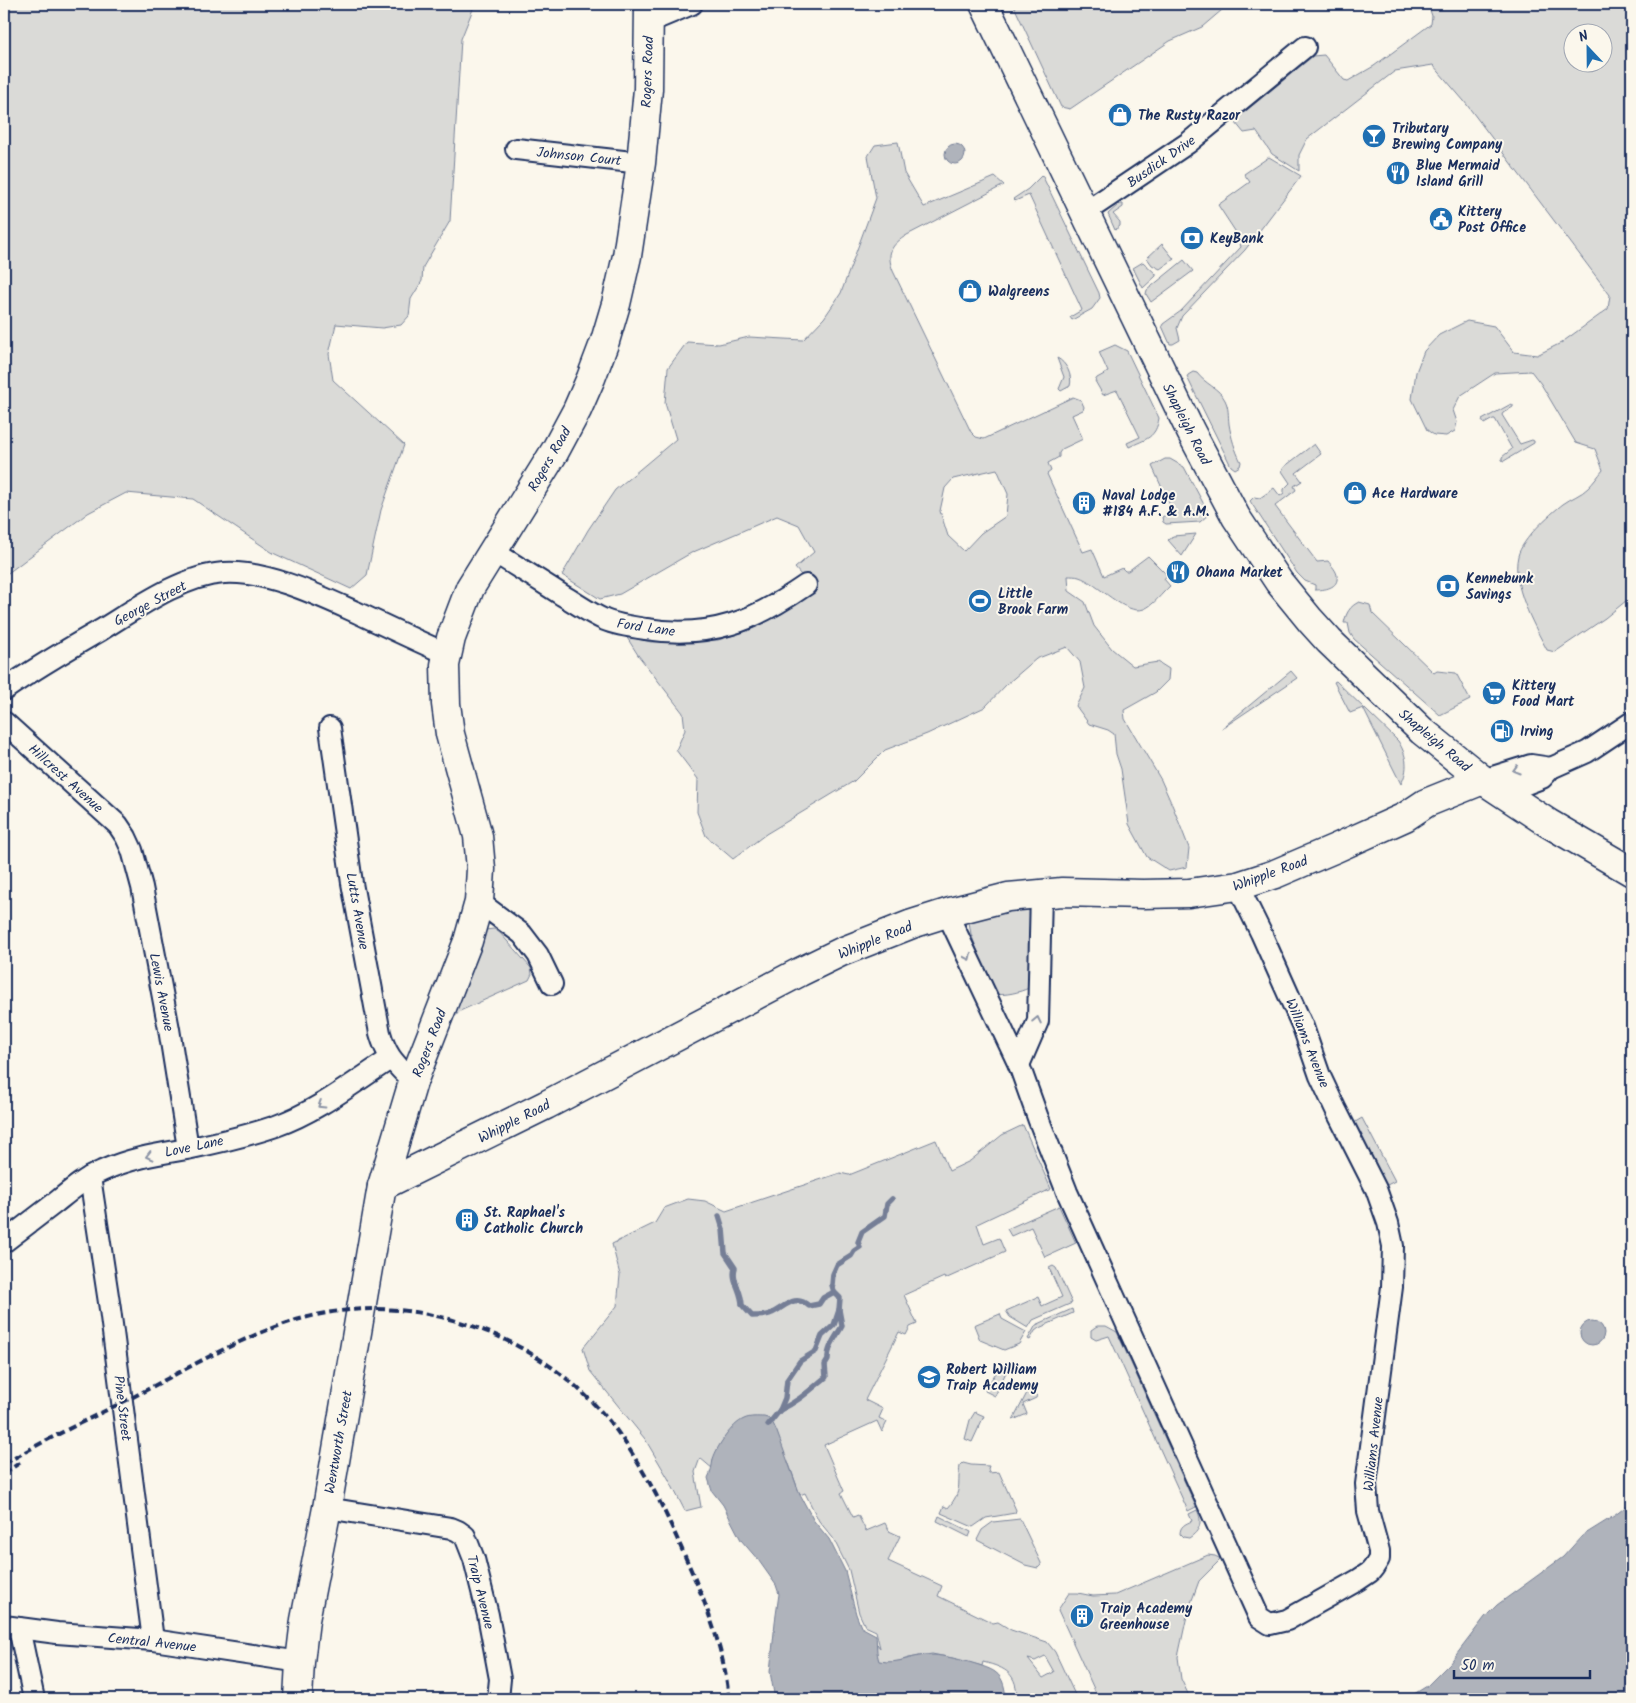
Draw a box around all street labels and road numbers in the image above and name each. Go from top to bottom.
street label: Rogers Road [636,35,660,108]
street label: Busdick Drive [1123,130,1201,194]
street label: Johnson Court [536,142,623,172]
street label: Shapleigh Road [1156,380,1217,470]
street label: Rogers Road [522,422,578,496]
street label: George Street [110,575,191,632]
street label: Ford Lane [615,613,677,643]
street label: Shapleigh Road [1393,704,1476,778]
street label: Hillcrest Avenue [23,739,108,819]
street label: Whipple Road [1230,850,1312,898]
street label: Lutts Avenue [339,871,375,952]
street label: Whipple Road [835,916,917,966]
street label: Lewis Avenue [143,951,180,1034]
street label: Williams Avenue [1279,995,1335,1092]
street label: Rogers Road [407,1005,453,1081]
street label: Whipple Road [474,1094,555,1150]
street label: Love Lane [163,1130,226,1164]
street label: Pine Street [107,1374,137,1443]
street label: Wentworth Street [319,1388,359,1496]
street label: Williams Avenue [1358,1395,1390,1492]
street label: Traip Avenue [460,1553,500,1632]
street label: Central Avenue [106,1627,198,1659]

